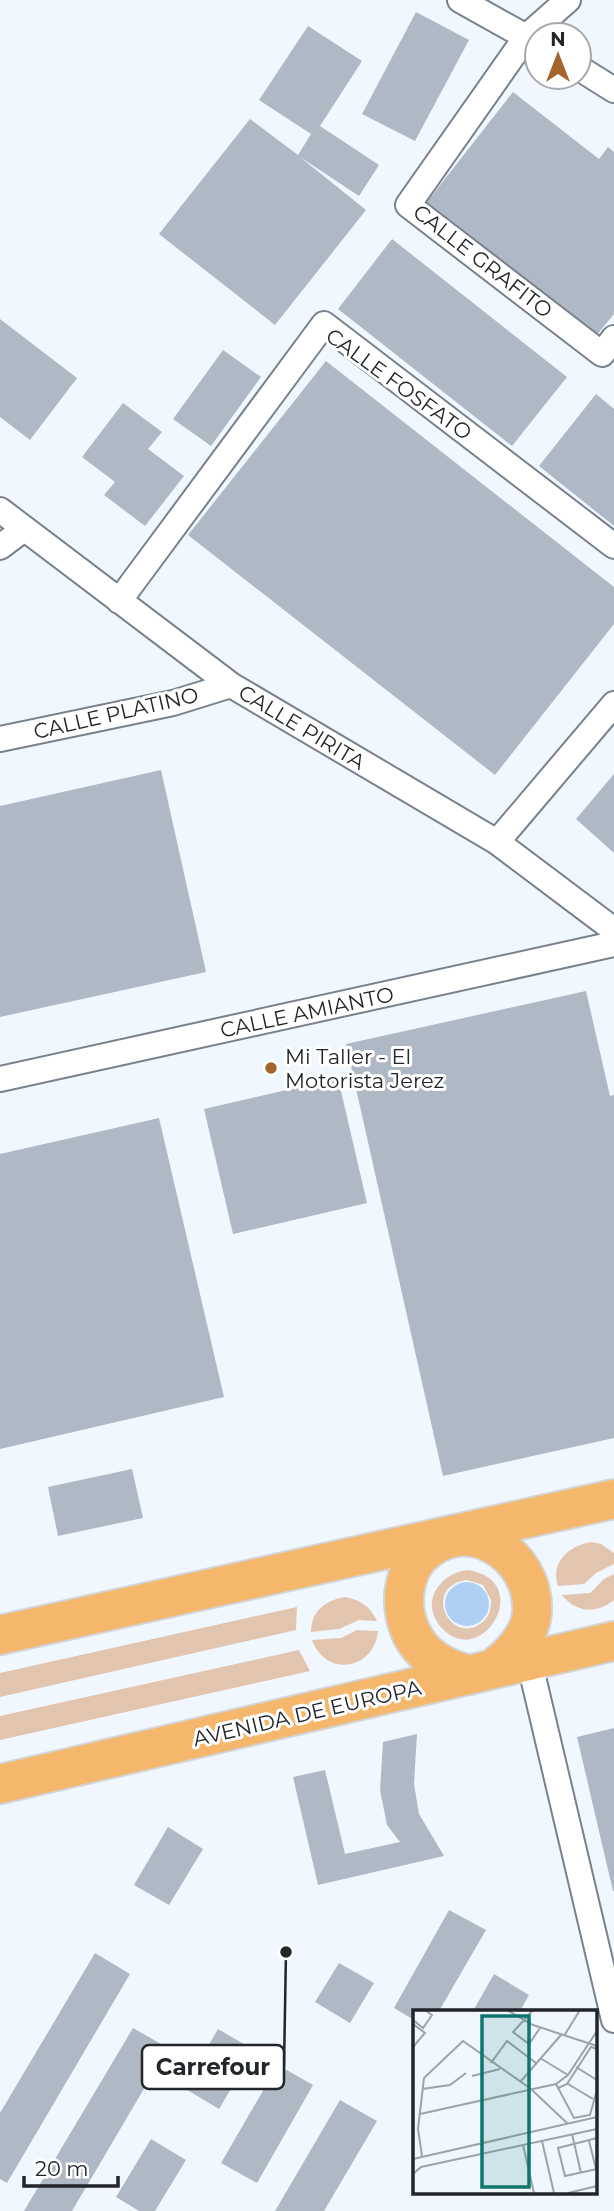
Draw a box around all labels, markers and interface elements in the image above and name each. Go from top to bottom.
north arrow [523,21,593,91]
text: N [550,28,566,51]
street label: CALLE GRAFITO [409,199,557,323]
street label: CALLE FOSFATO [321,323,477,445]
street label: CALLE PIRITA [234,679,371,775]
street label: CALLE PLATINO [31,682,201,744]
street label: CALLE AMIANTO [218,981,396,1043]
place label: Mi Taller - El Motorista Jerez [285,1044,444,1093]
marker: Mi Taller - El Motorista Jerez [263,1060,279,1076]
street label: AVENIDA DE EUROPA [190,1674,424,1751]
inset map [413,2010,596,2194]
callout: Carrefour [142,2045,284,2089]
text: Carrefour [156,2053,270,2081]
scale bar [24,2144,119,2188]
text: 20 m [35,2156,89,2181]

